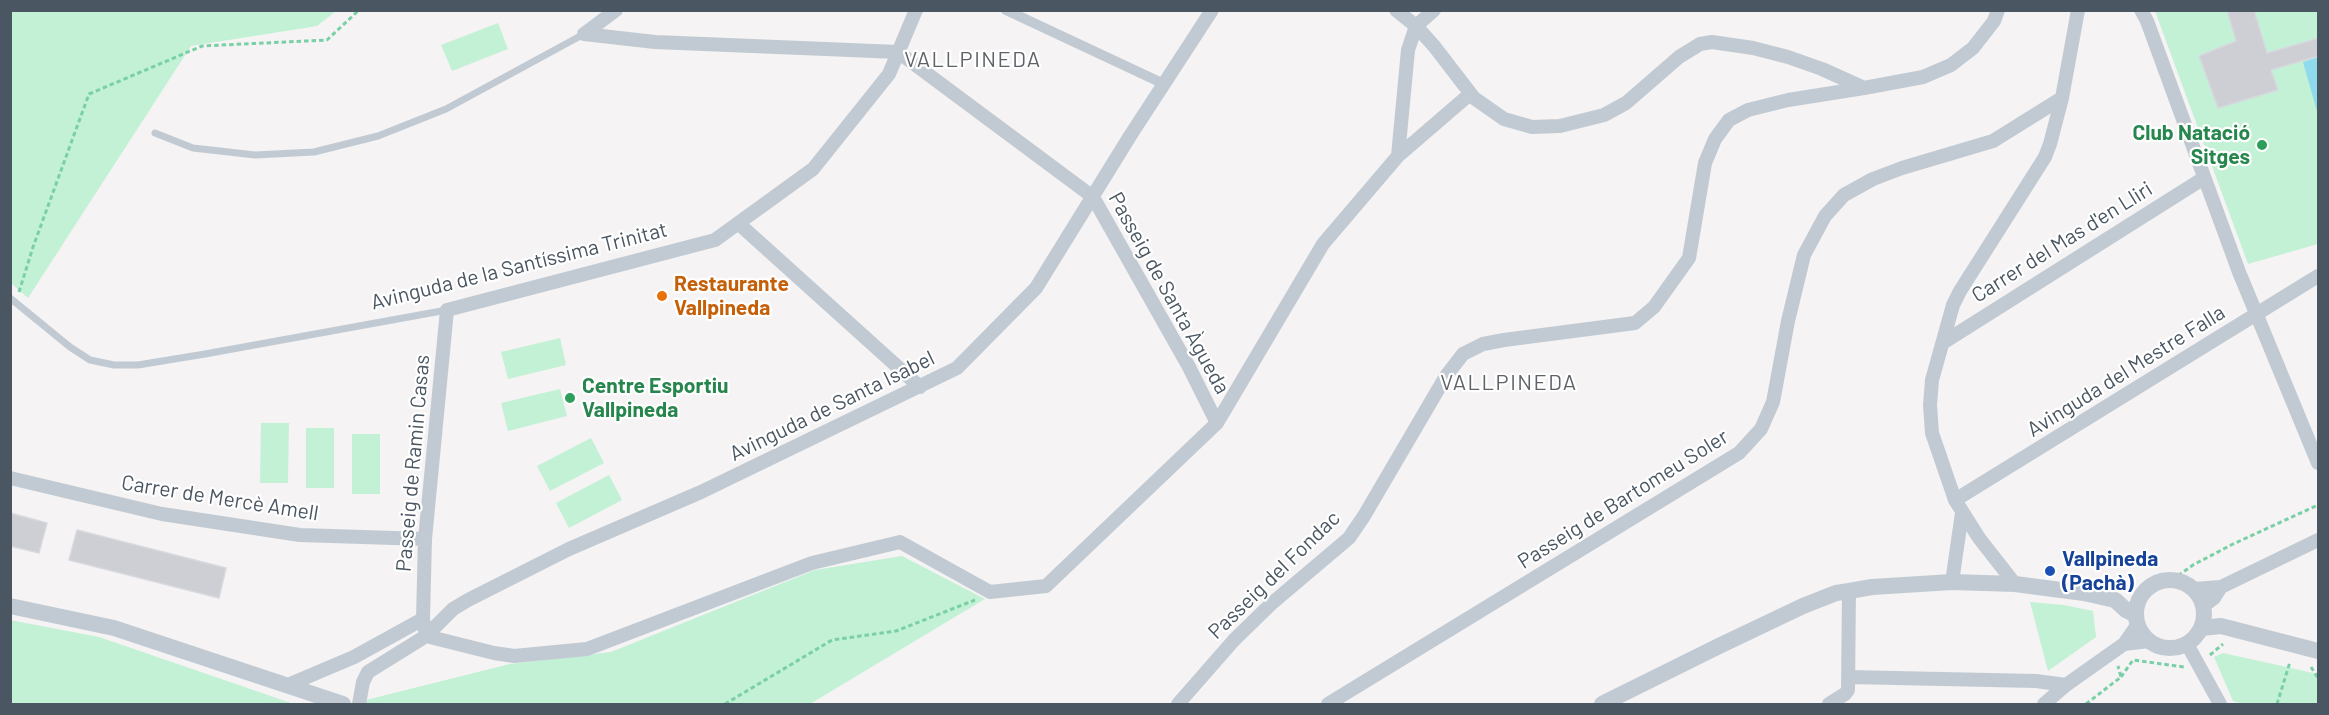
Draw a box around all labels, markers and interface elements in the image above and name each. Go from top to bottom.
district label: VALLPINEDA [904,47,1042,73]
place label: Club Natació Sitges [2133,120,2250,170]
marker: Club Natació Sitges [2255,138,2269,152]
street label: Carrer del Mas d'en Lliri [1967,176,2157,308]
street label: Passeig de Santa Àgueda [1103,188,1235,398]
street label: Avinguda de la Santíssima Trinitat [368,217,670,315]
place label: Restaurante Vallpineda [674,271,789,321]
marker: Restaurante Vallpineda [655,289,669,303]
street label: Avinguda del Mestre Falla [2022,300,2230,442]
street label: Avinguda de Santa Isabel [725,345,939,467]
street label: Passeig de Ramin Casas [391,353,435,573]
district label: VALLPINEDA [1440,370,1578,396]
place label: Centre Esportiu Vallpineda [582,373,728,423]
marker: Centre Esportiu Vallpineda [563,391,577,405]
street label: Passeig de Bartomeu Soler [1513,424,1733,574]
street label: Carrer de Mercè Amell [120,470,320,526]
street label: Passeig del Fondac [1203,506,1345,644]
place label: Vallpineda (Pachà) [2062,546,2158,596]
marker: Vallpineda (Pachà) [2043,564,2057,578]

